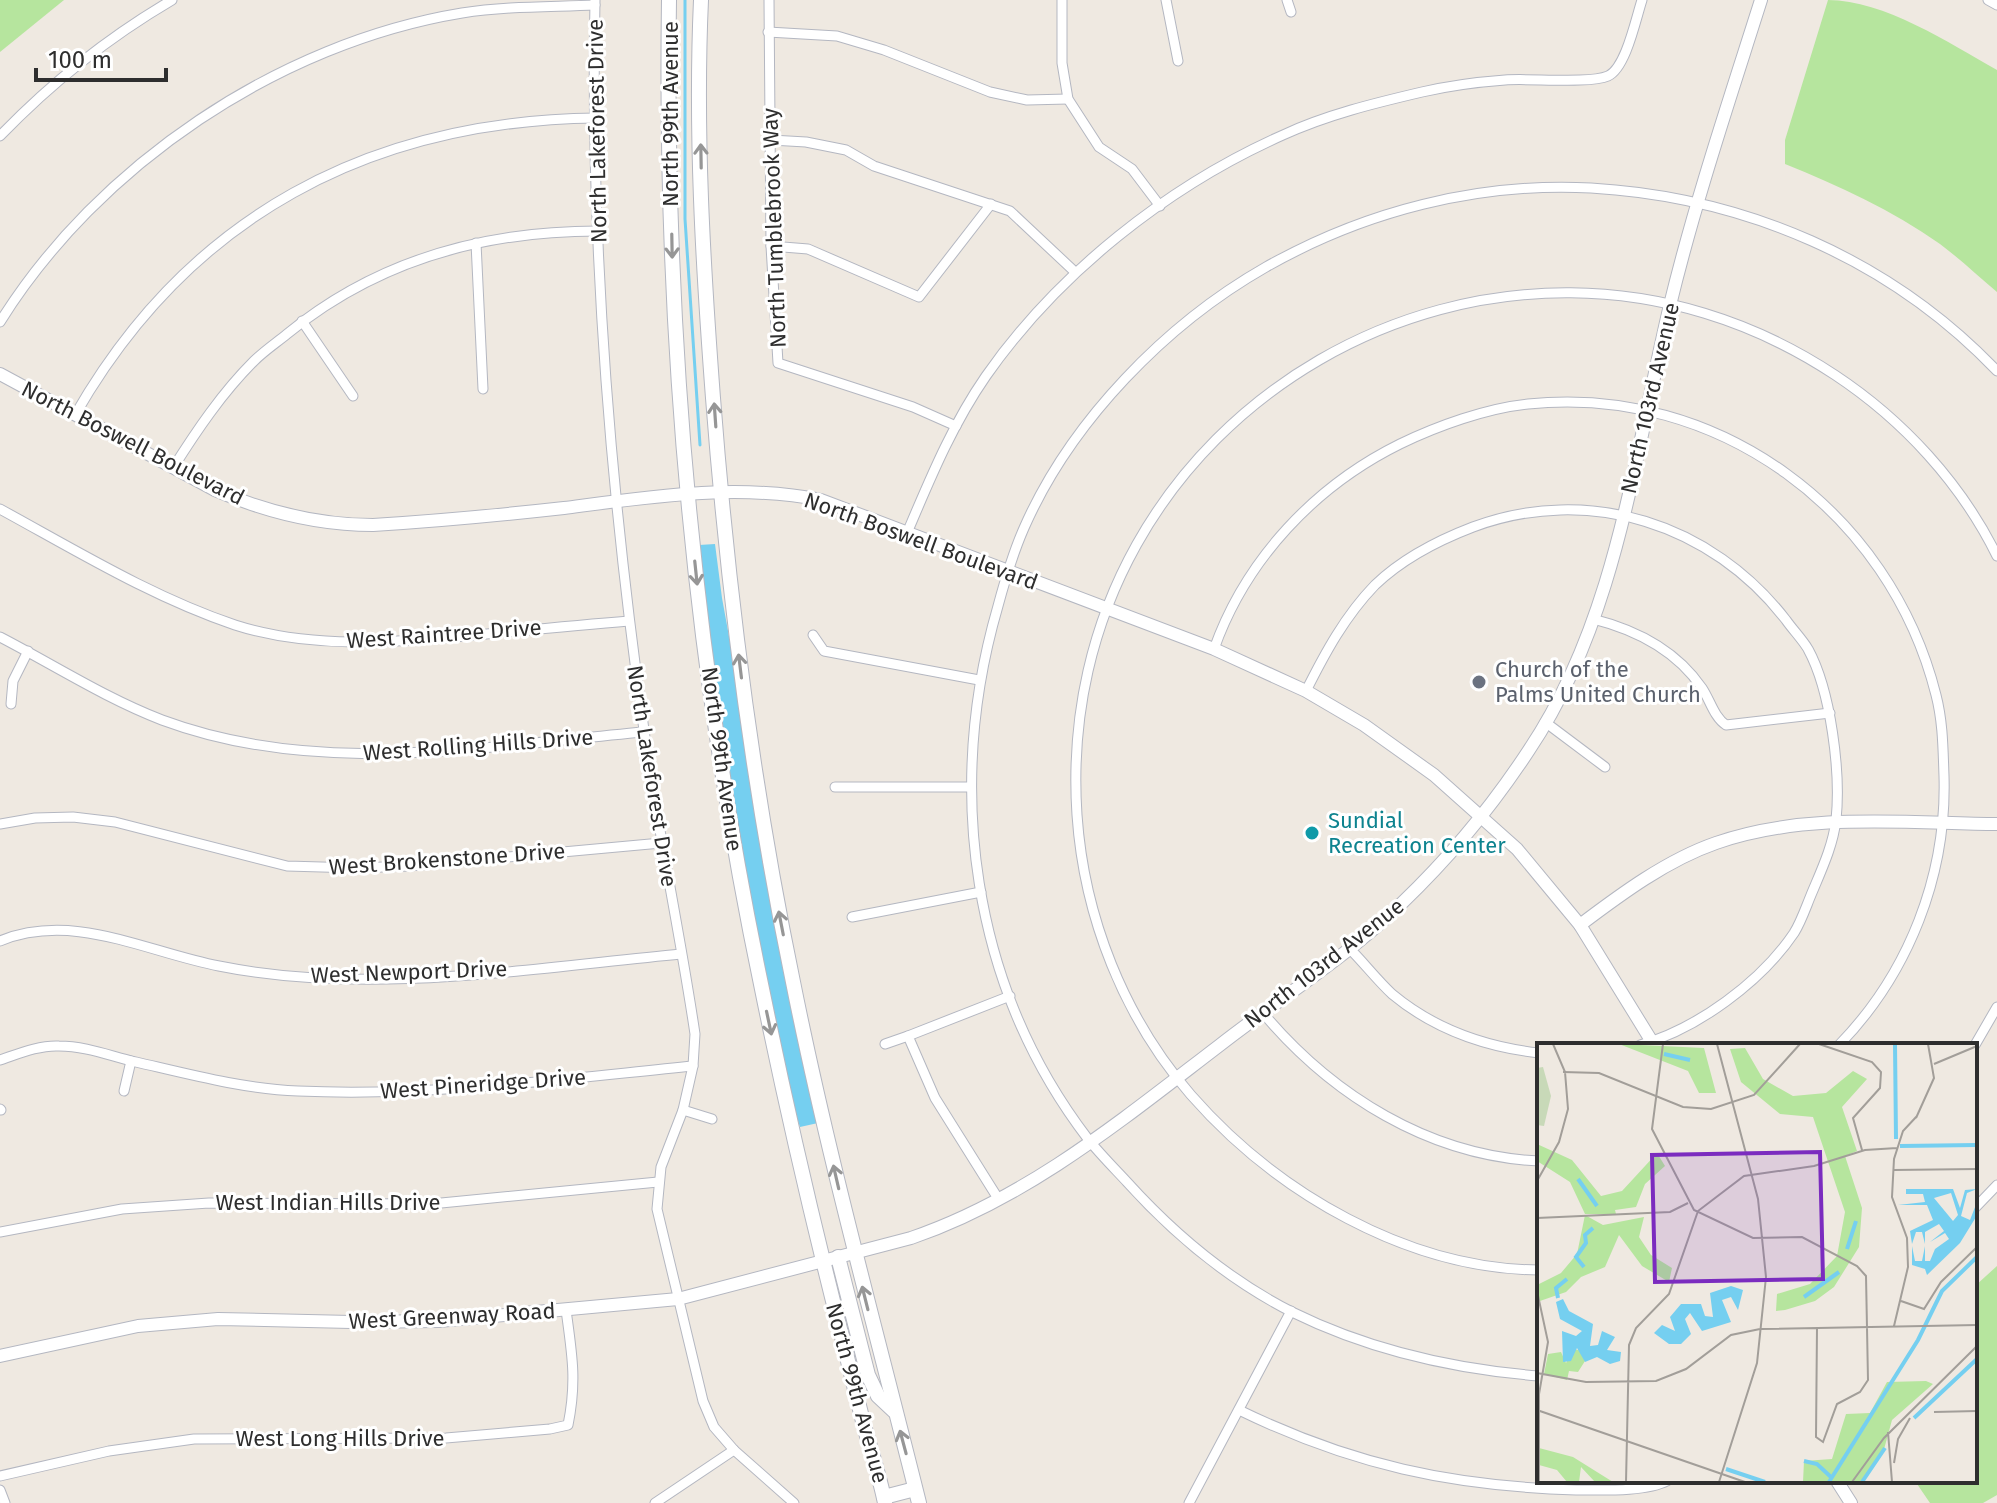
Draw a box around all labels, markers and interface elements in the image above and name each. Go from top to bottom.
street label: North Lakeforest Drive [582,19,612,243]
street label: North 99th Avenue [657,21,684,207]
scale bar [36,32,166,82]
text: 100 m [48,46,112,74]
street label: North Tumblebrook Way [756,107,792,349]
one-way arrow [693,143,709,170]
one-way arrow [664,232,679,259]
street label: North 103rd Avenue [1615,300,1685,496]
street label: North Boswell Boulevard [17,375,249,511]
one-way arrow [707,402,722,429]
street label: North Boswell Boulevard [801,486,1041,596]
one-way arrow [689,559,704,586]
street label: West Raintree Drive [346,614,542,654]
one-way arrow [732,654,747,679]
place label: Church of the Palms United Church [1495,656,1701,708]
street label: North Lakeforest Drive [621,663,683,889]
street label: North 99th Avenue [696,665,748,853]
marker: Church of the Palms United Church [1470,673,1488,691]
street label: West Rolling Hills Drive [362,723,594,767]
place label: Sundial Recreation Center [1328,807,1506,859]
marker: Sundial Recreation Center [1303,824,1321,842]
street label: West Brokenstone Drive [328,837,566,881]
street label: North 103rd Avenue [1239,892,1409,1034]
one-way arrow [773,910,788,936]
street label: West Newport Drive [310,955,508,989]
one-way arrow [762,1009,777,1035]
inset map [1537,1043,1977,1483]
street label: West Pineridge Drive [379,1063,587,1105]
one-way arrow [828,1164,843,1190]
street label: West Indian Hills Drive [215,1189,441,1216]
one-way arrow [857,1285,872,1311]
street label: West Greenway Road [348,1297,556,1335]
street label: North 99th Avenue [820,1300,894,1486]
street label: West Long Hills Drive [235,1425,445,1452]
one-way arrow [894,1429,909,1455]

